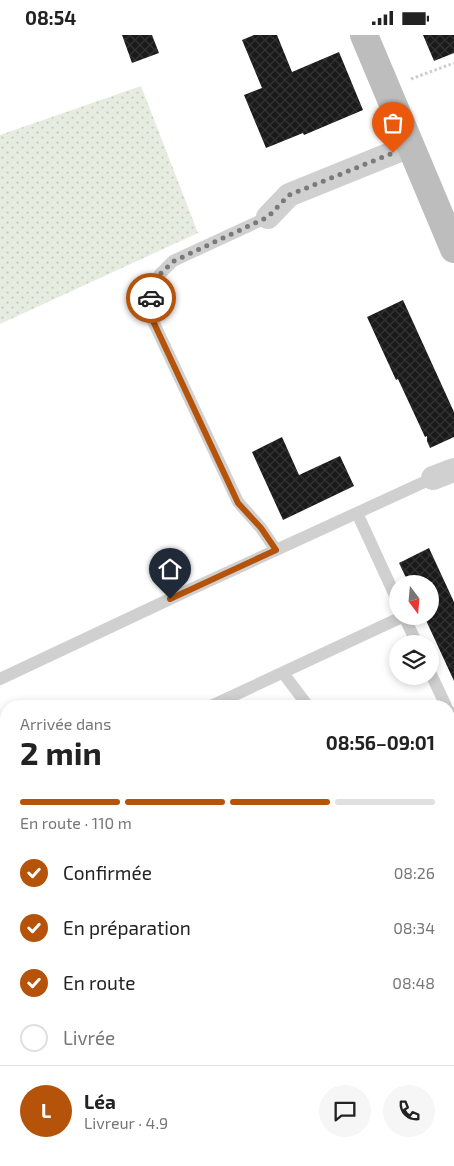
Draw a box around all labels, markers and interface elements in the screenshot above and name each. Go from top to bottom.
text: 08:54 [25,6,76,29]
pin [372,102,414,153]
icon: bag [379,109,407,137]
courier [126,273,176,323]
icon: car [137,284,165,312]
pin [149,548,191,599]
icon: home [156,555,184,583]
north arrow [389,575,439,625]
map controls [389,575,439,685]
button: layers [389,635,439,685]
text: Arrivée dans [20,714,111,733]
text: 08:56–09:01 [326,731,435,754]
text: 2 min [20,733,102,771]
text: En route · 110 m [20,813,132,832]
icon: check [20,859,48,887]
text: Confirmée [63,861,152,884]
text: 08:26 [394,863,435,882]
icon: check [20,914,48,942]
text: En préparation [63,916,191,939]
text: 08:34 [393,918,435,937]
icon: check [20,969,48,997]
text: En route [63,971,135,994]
text: 08:48 [392,973,435,992]
text: Livrée [63,1026,115,1049]
button: chat [319,1085,371,1137]
button: phone [383,1085,435,1137]
text: Léa [84,1090,116,1113]
text: L [41,1099,51,1122]
text: Livreur · 4.9 [84,1113,168,1132]

